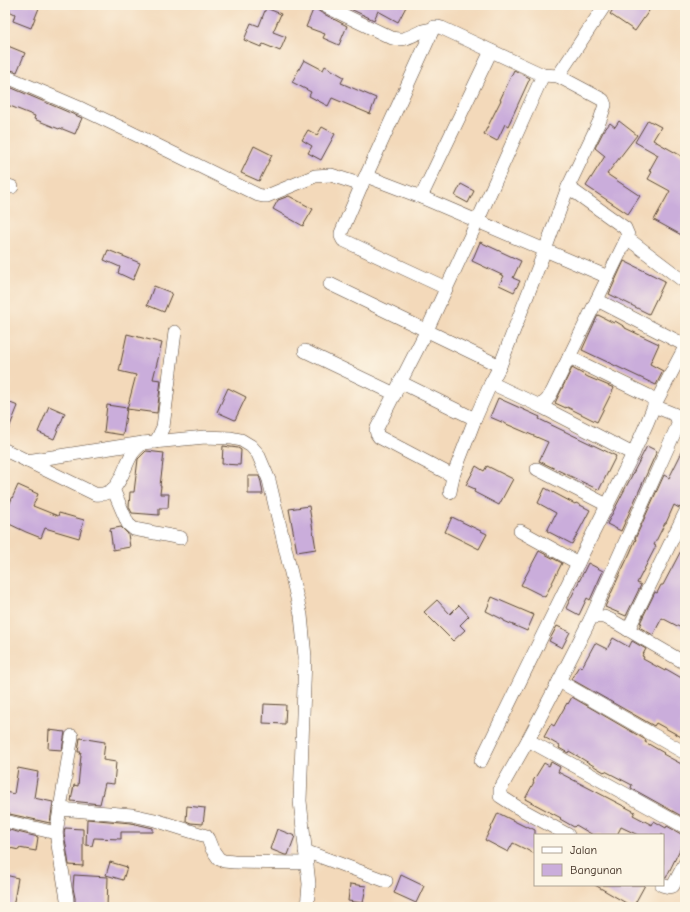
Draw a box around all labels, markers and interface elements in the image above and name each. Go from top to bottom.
legend [534,834,664,886]
text: Jalan [570,843,597,857]
text: Bangunan [570,863,622,877]

